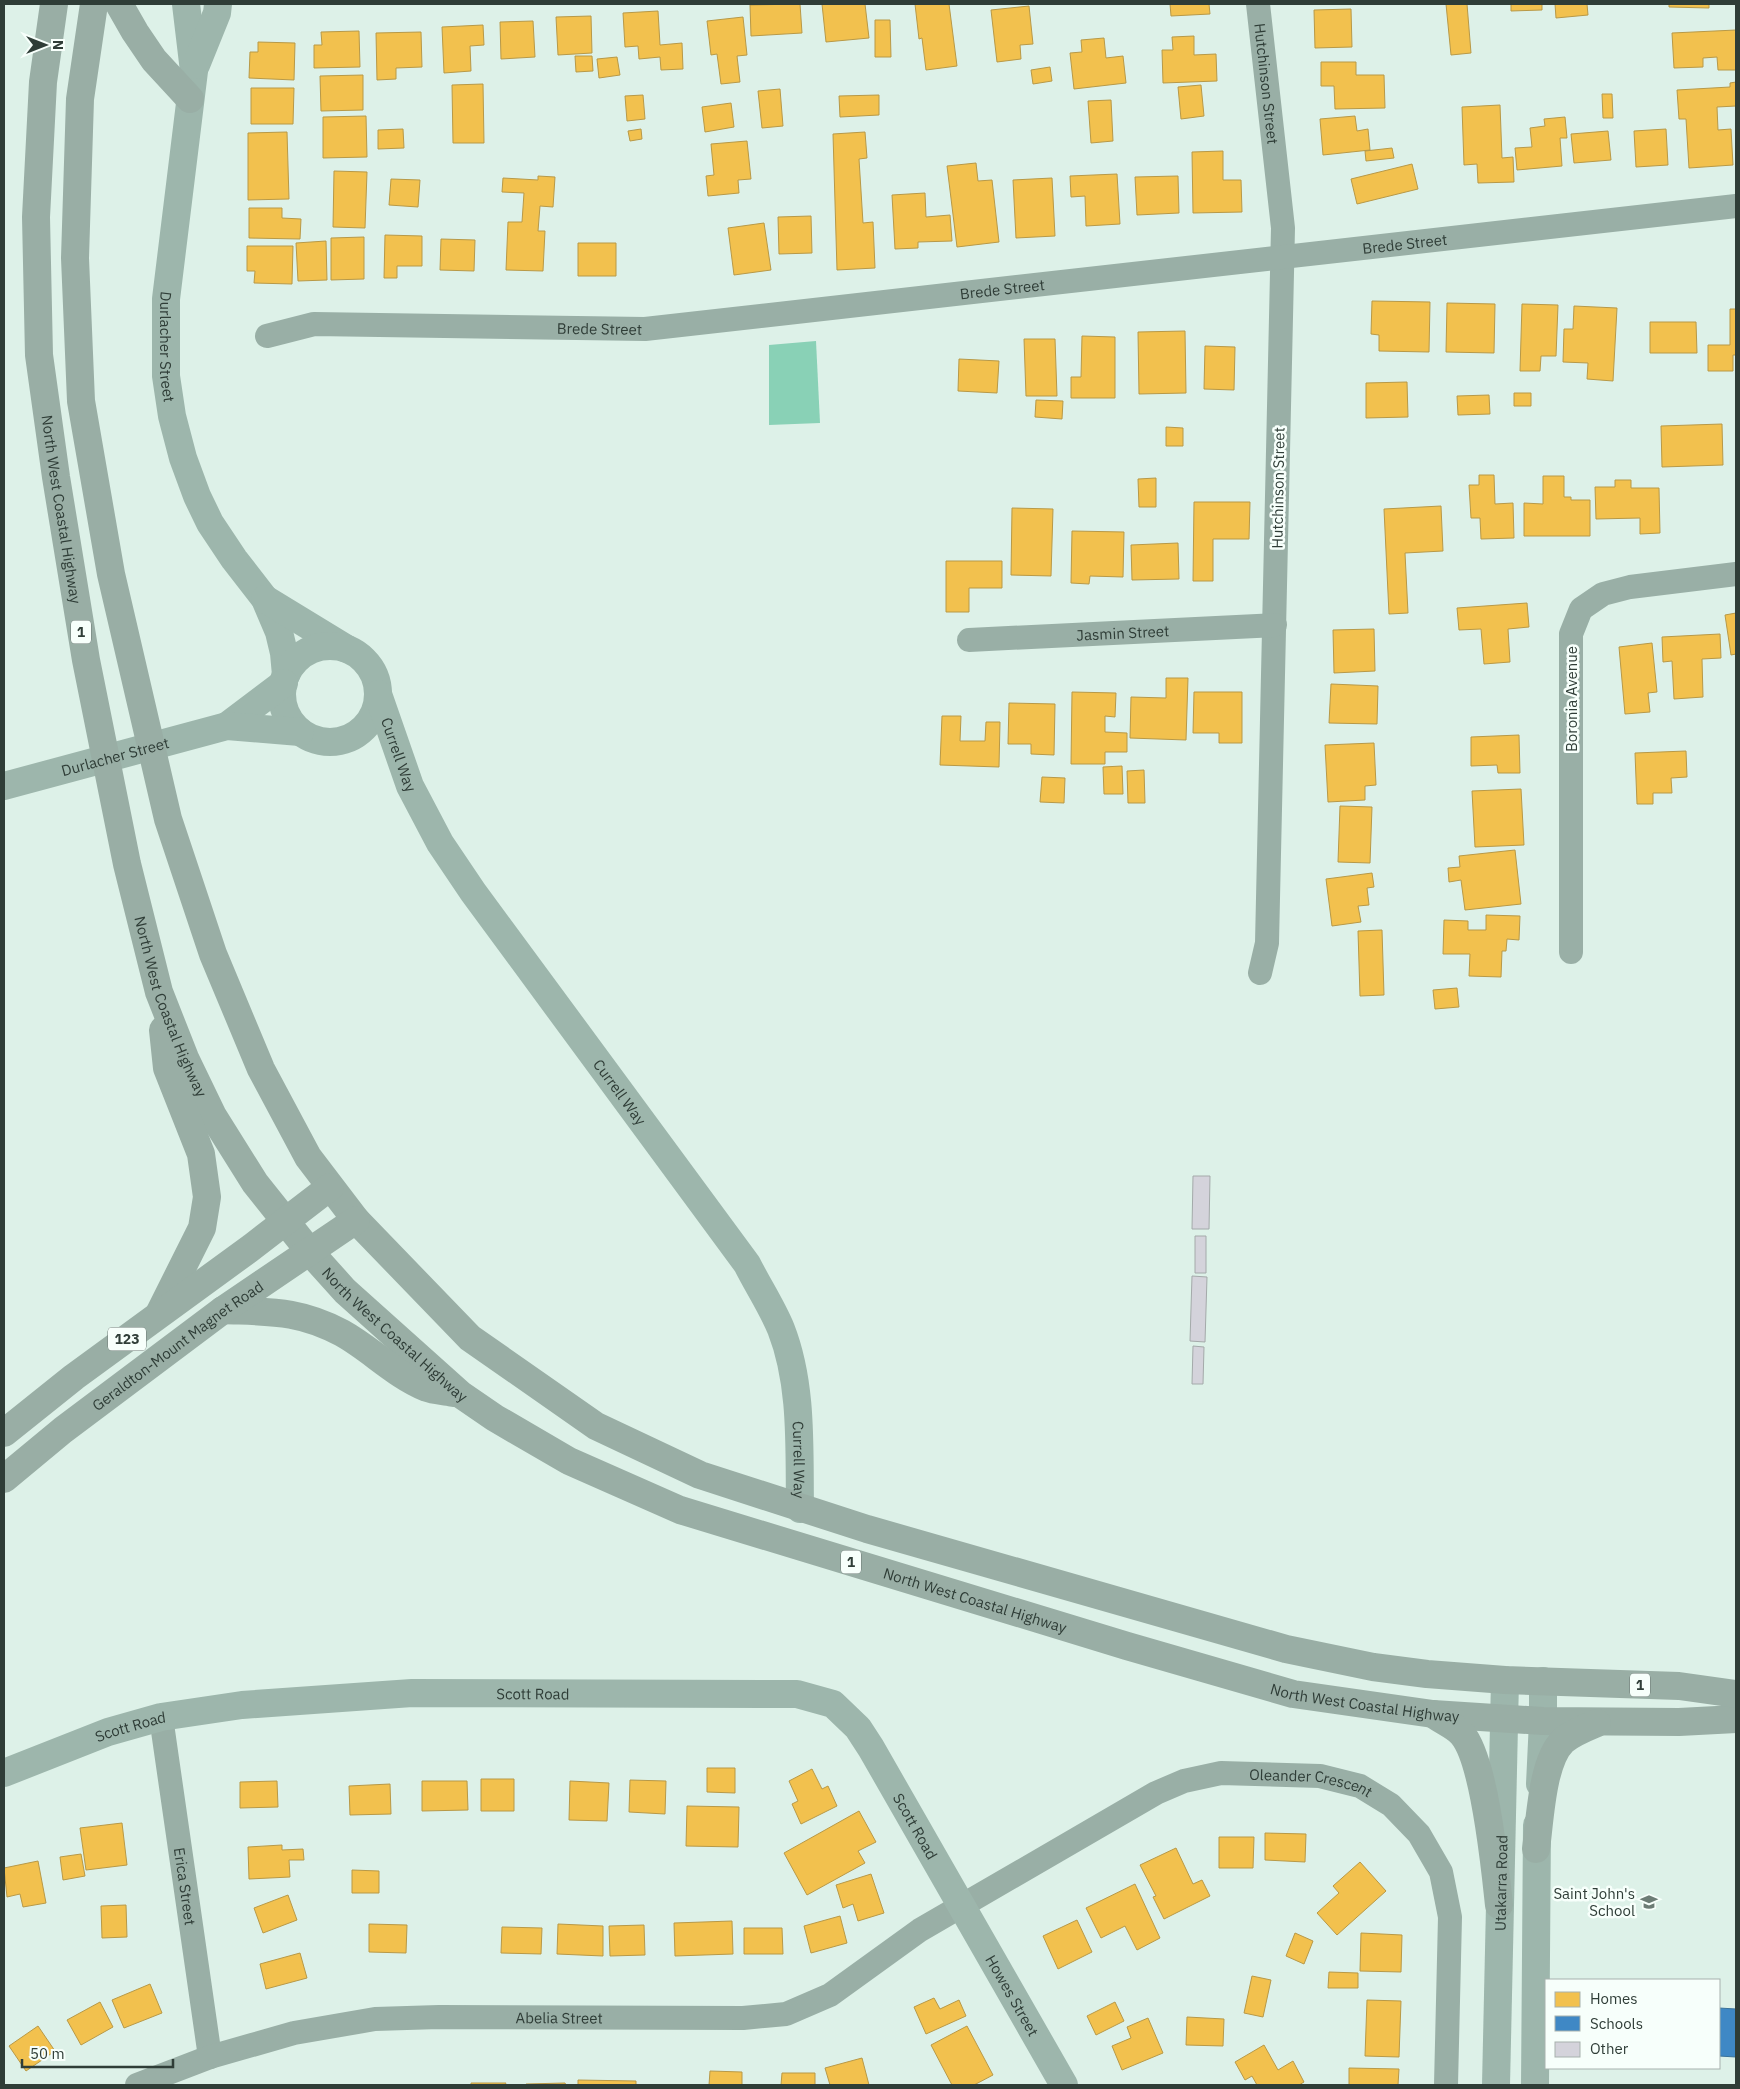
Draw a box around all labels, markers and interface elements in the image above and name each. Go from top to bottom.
north arrow [20,20,70,70]
street label: Hutchinson Street [1251,22,1283,145]
text: N [49,40,67,50]
street label: Brede Street [1361,229,1448,258]
street label: Brede Street [959,275,1046,303]
street label: Durlacher Street [156,290,179,403]
street label: Brede Street [557,318,642,338]
street label: North West Coastal Highway [38,414,86,606]
street label: Hutchinson Street [1267,427,1289,549]
road number: 1 [71,620,91,644]
street label: Jasmin Street [1076,621,1170,644]
street label: Boronia Avenue [1562,646,1581,752]
street label: Currell Way [377,715,421,796]
street label: Durlacher Street [59,733,171,780]
street label: North West Coastal Highway [131,914,212,1100]
street label: Currell Way [590,1055,651,1129]
street label: North West Coastal Highway [319,1263,472,1406]
street label: Geraldton-Mount Magnet Road [88,1276,267,1415]
road number: 123 [108,1328,146,1350]
street label: Currell Way [789,1421,809,1499]
road number: 1 [841,1550,861,1574]
street label: North West Coastal Highway [881,1563,1070,1637]
road number: 1 [1630,1674,1650,1696]
street label: North West Coastal Highway [1268,1679,1461,1725]
street label: Scott Road [496,1684,569,1703]
street label: Scott Road [92,1707,167,1746]
street label: Oleander Crescent [1249,1764,1376,1801]
street label: Scott Road [889,1790,942,1862]
street label: Utakarra Road [1490,1835,1511,1931]
street label: Erica Street [170,1846,200,1926]
place label: Saint John's School [1553,1884,1635,1920]
school or university icon: Saint John's School [1639,1892,1659,1912]
street label: Howes Street [982,1951,1043,2039]
legend [1545,1979,1720,2069]
text: Homes [1590,1989,1638,2008]
street label: Abelia Street [516,2008,603,2027]
text: Schools [1590,2014,1643,2033]
scale bar [22,2036,174,2068]
text: Other [1590,2039,1629,2058]
text: 50 m [30,2044,65,2063]

